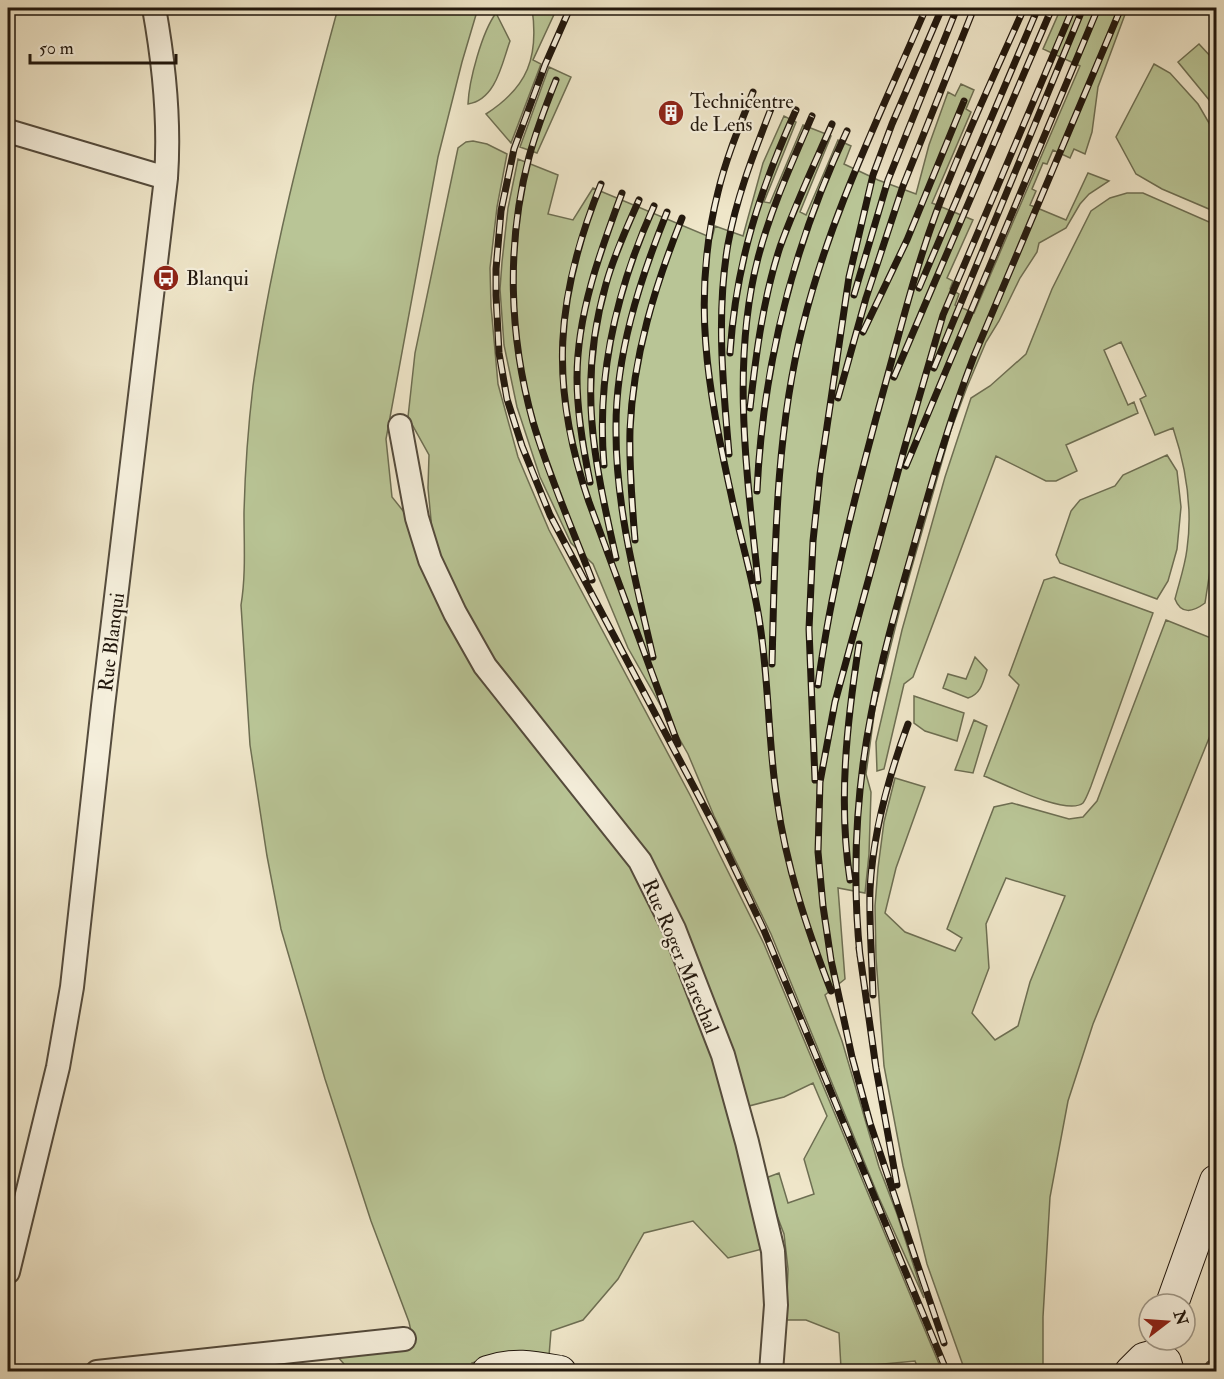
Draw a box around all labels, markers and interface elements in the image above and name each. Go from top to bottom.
scale bar [30,27,176,65]
text: 50 m [39,37,74,60]
place label: Technicentre de Lens [690,89,794,137]
building icon: Technicentre de Lens [656,98,686,128]
bus stop icon: Blanqui [151,263,181,293]
place label: Blanqui [186,266,249,291]
street label: Rue Blanqui [93,591,130,693]
street label: Rue Roger Marechal [637,875,724,1037]
north arrow [1137,1292,1197,1352]
text: N [1168,1307,1192,1328]

